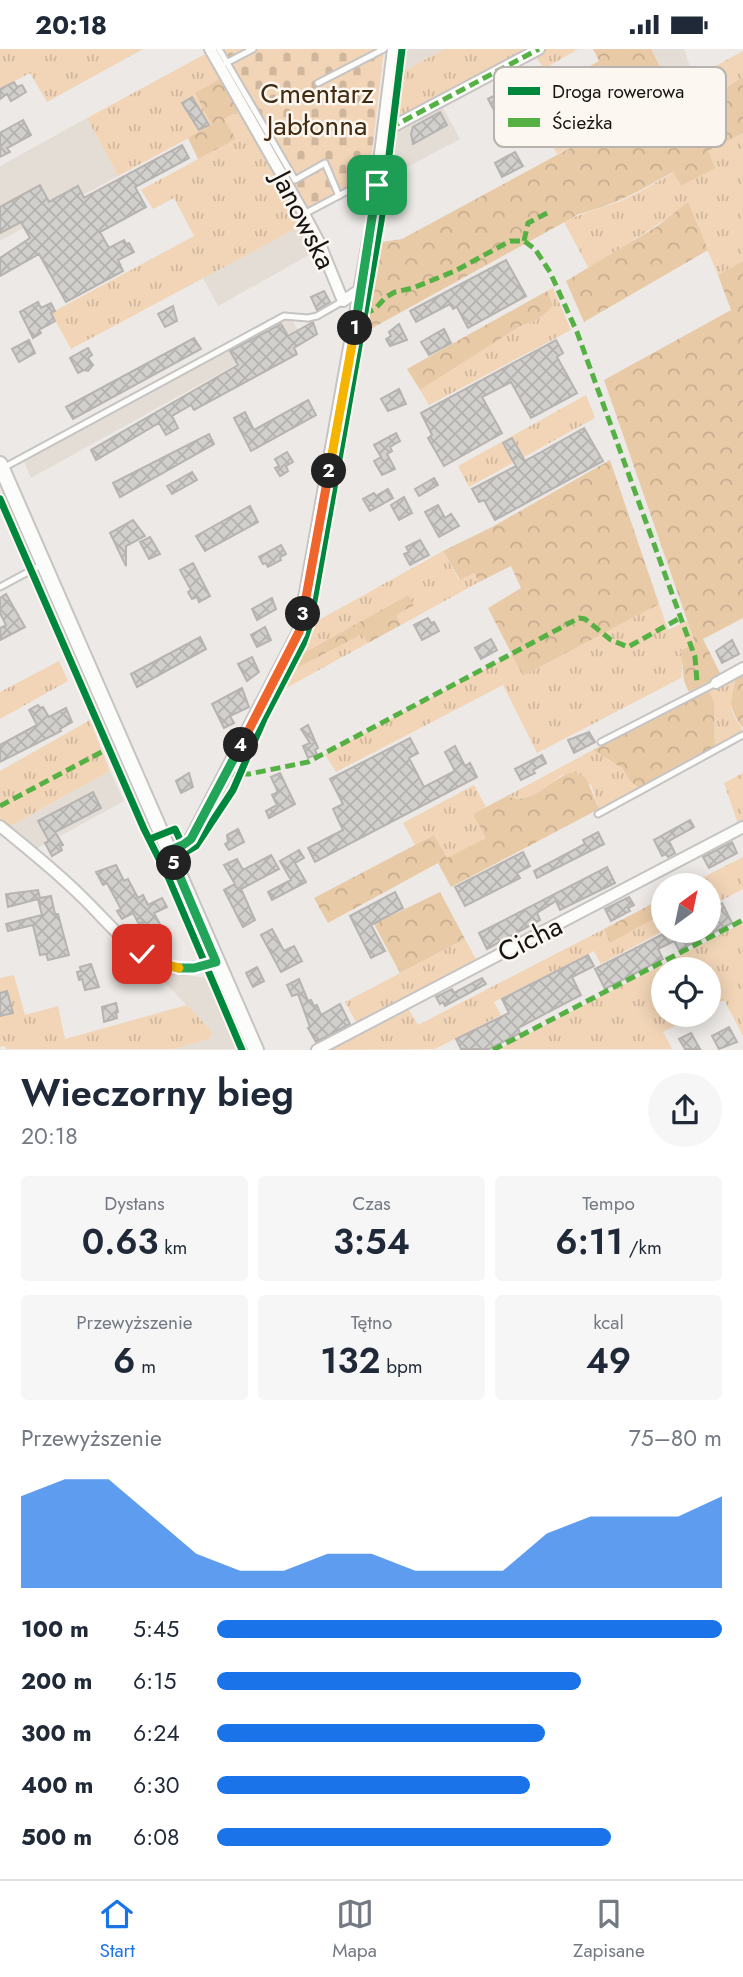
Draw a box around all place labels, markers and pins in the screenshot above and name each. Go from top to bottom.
pin [347,155,407,215]
pin: 1 [338,311,372,345]
pin: 2 [312,453,346,489]
pin: 3 [286,597,320,631]
pin: 4 [224,727,258,763]
pin: 5 [156,845,192,881]
pin [112,924,172,984]

